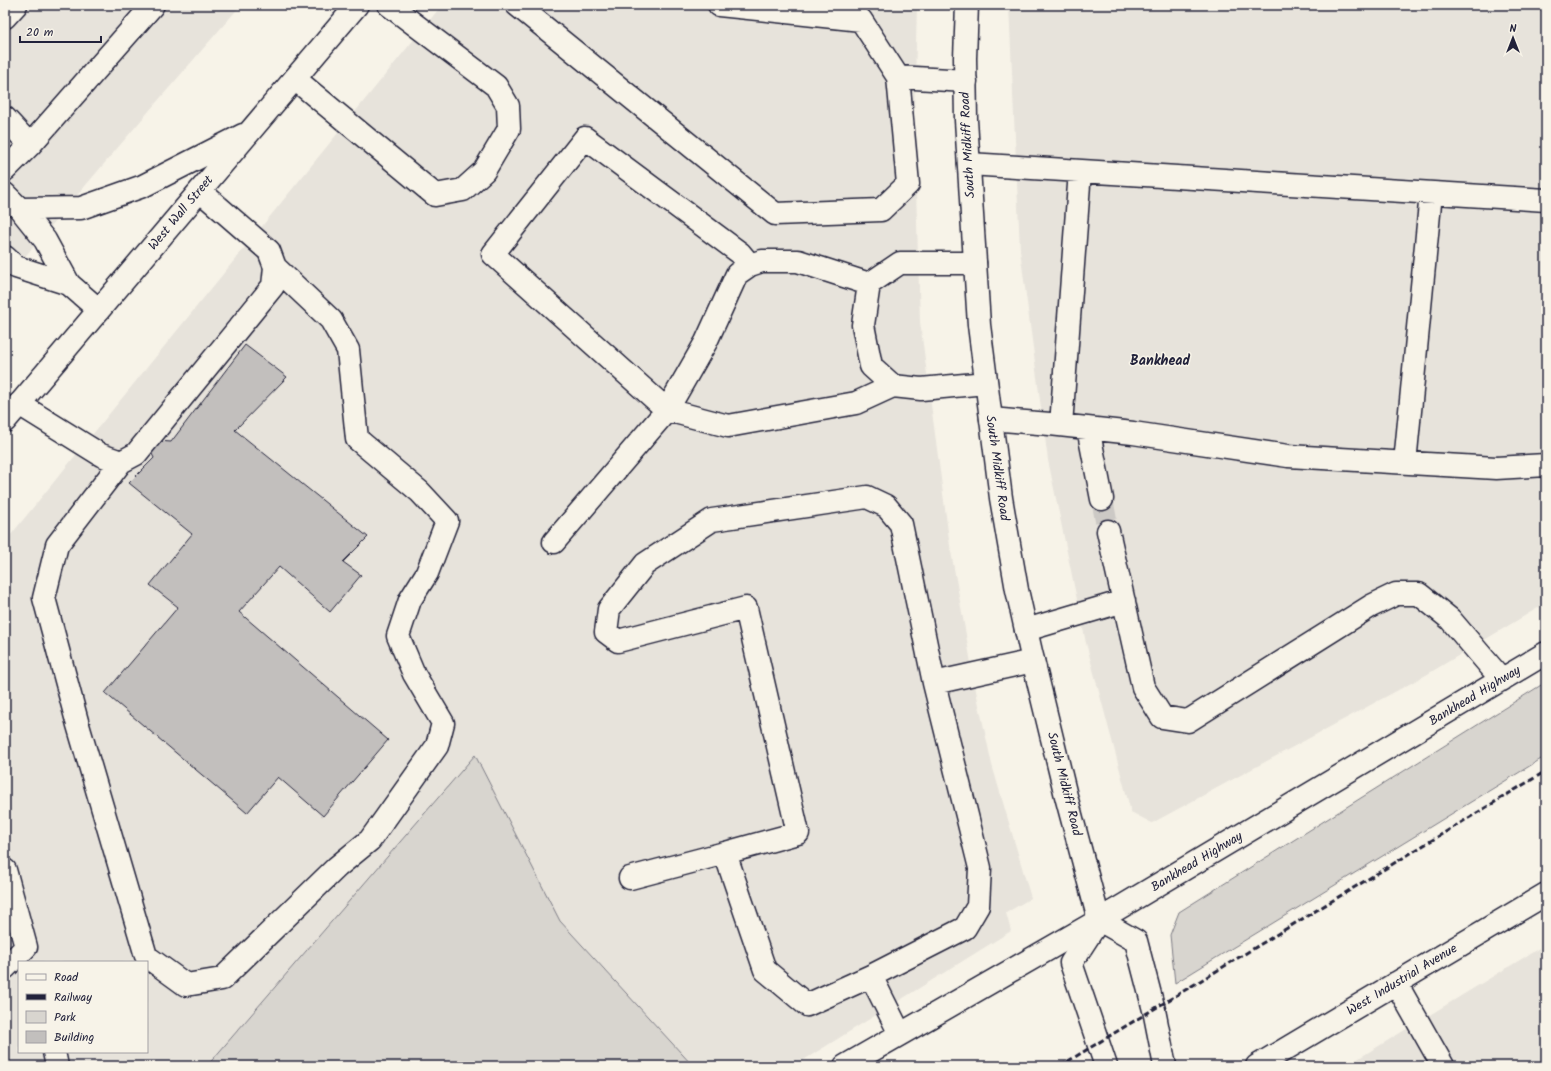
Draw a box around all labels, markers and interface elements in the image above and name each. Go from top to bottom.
scale bar [20,18,101,44]
north arrow [1493,18,1533,58]
text: N [1510,20,1517,38]
text: 20 m [26,23,54,42]
street label: South Midkiff Road [955,91,981,199]
street label: West Wall Street [143,170,219,255]
district label: Bankhead [1130,350,1190,372]
street label: South Midkiff Road [979,414,1015,523]
street label: Bankhead Highway [1425,660,1526,732]
street label: South Midkiff Road [1041,730,1087,839]
street label: Bankhead Highway [1147,826,1248,898]
street label: West Industrial Avenue [1342,938,1462,1022]
legend [18,961,148,1053]
text: Road [54,968,79,987]
text: Railway [54,988,92,1007]
text: Park [54,1008,76,1027]
text: Building [54,1028,94,1047]

